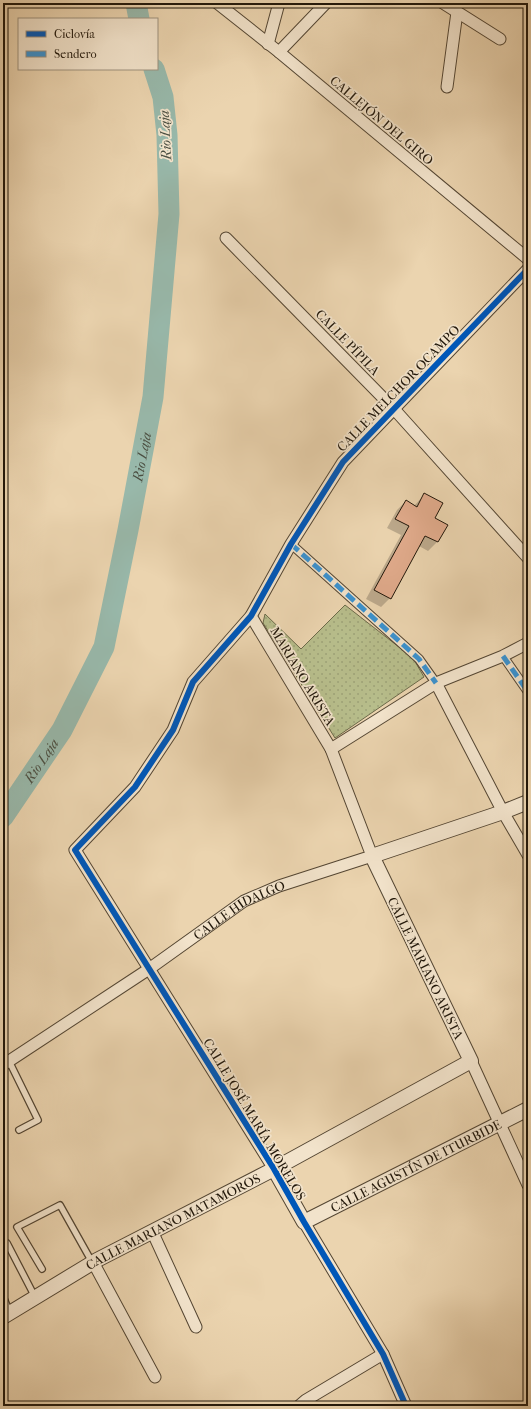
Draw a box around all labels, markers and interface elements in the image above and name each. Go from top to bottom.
legend [18,18,158,70]
text: Ciclovía [54,27,95,41]
text: Sendero [54,47,97,61]
street label: CALLEJÓN DEL GIRO [327,73,436,168]
water label: Rio Laja [156,110,175,161]
street label: CALLE PÍPILA [312,306,383,379]
street label: CALLE MELCHOR OCAMPO [334,322,463,455]
water label: Rio Laja [129,431,155,484]
street label: MARIANO ARISTA [267,624,338,729]
water label: Rio Laja [20,736,63,787]
street label: CALLE HIDALGO [191,878,287,943]
street label: CALLE MARIANO ARISTA [385,895,467,1042]
street label: CALLE JOSÉ MARÍA MORELOS [200,1036,309,1203]
street label: CALLE AGUSTÍN DE ITURBIDE [328,1117,504,1215]
street label: CALLE MARIANO MATAMOROS [83,1170,263,1273]

